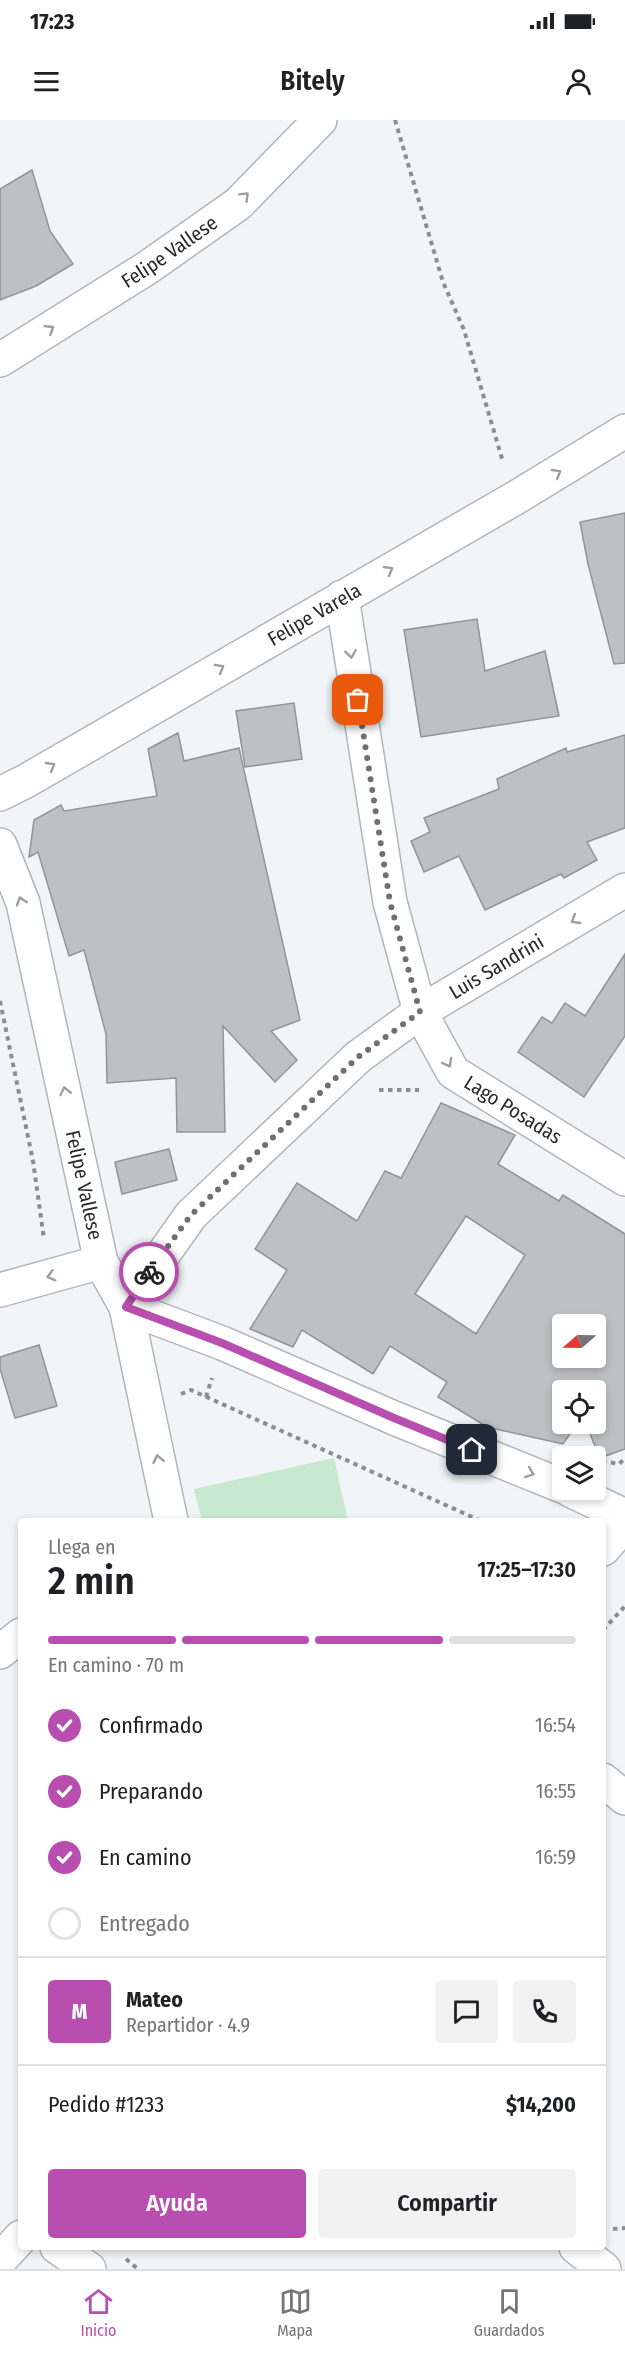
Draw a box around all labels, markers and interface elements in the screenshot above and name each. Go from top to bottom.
text: 17:23 [30,8,74,35]
icon: menu [30,65,63,98]
text: Bitely [280,65,345,97]
icon: person [562,65,595,98]
one-way arrow [238,193,249,204]
street label: Felipe Vallese [117,210,222,293]
one-way arrow [43,326,54,337]
one-way arrow [551,468,561,480]
one-way arrow [382,566,393,577]
street label: Felipe Varela [263,578,365,651]
one-way arrow [344,649,357,659]
one-way arrow [214,664,224,676]
pin [332,674,383,725]
icon: bag [341,683,374,716]
one-way arrow [45,762,56,773]
one-way arrow [16,896,28,907]
one-way arrow [571,913,581,924]
street label: Luis Sandrini [445,929,548,1004]
one-way arrow [441,1057,452,1067]
street label: Lago Posadas [460,1070,566,1149]
one-way arrow [59,1086,72,1096]
street label: Felipe Vallese [61,1128,108,1242]
courier [119,1242,179,1302]
icon: bike [133,1256,166,1289]
one-way arrow [46,1269,57,1281]
north arrow [552,1314,606,1368]
map controls [552,1314,606,1500]
button: locate [552,1380,606,1434]
pin [446,1424,497,1475]
icon: home [455,1433,488,1466]
button: layers [552,1446,606,1500]
one-way arrow [152,1454,165,1464]
one-way arrow [523,1466,534,1478]
text: Llega en [48,1535,116,1559]
text: 17:25–17:30 [477,1556,576,1583]
text: 2 min [48,1558,135,1604]
text: En camino · 70 m [48,1653,184,1677]
icon: check [48,1709,81,1742]
text: Confirmado [99,1712,203,1739]
text: 16:54 [535,1713,576,1737]
icon: check [48,1775,81,1808]
text: Preparando [99,1778,203,1805]
text: 16:55 [536,1779,576,1803]
icon: check [48,1841,81,1874]
text: En camino [99,1844,191,1871]
text: 16:59 [535,1845,576,1869]
text: Entregado [99,1910,190,1937]
button: chat [435,1980,498,2043]
button: phone [513,1980,576,2043]
text: Mateo [126,1986,183,2013]
text: M [72,1998,87,2025]
text: Repartidor · 4.9 [126,2013,250,2037]
text: Pedido #1233 [48,2091,164,2118]
text: $14,200 [506,2091,576,2118]
button: Ayuda [48,2169,306,2238]
button: Compartir [318,2169,576,2238]
tab: Inicio [80,2285,116,2340]
tab: Mapa [277,2285,313,2340]
tab: Guardados [474,2285,545,2340]

